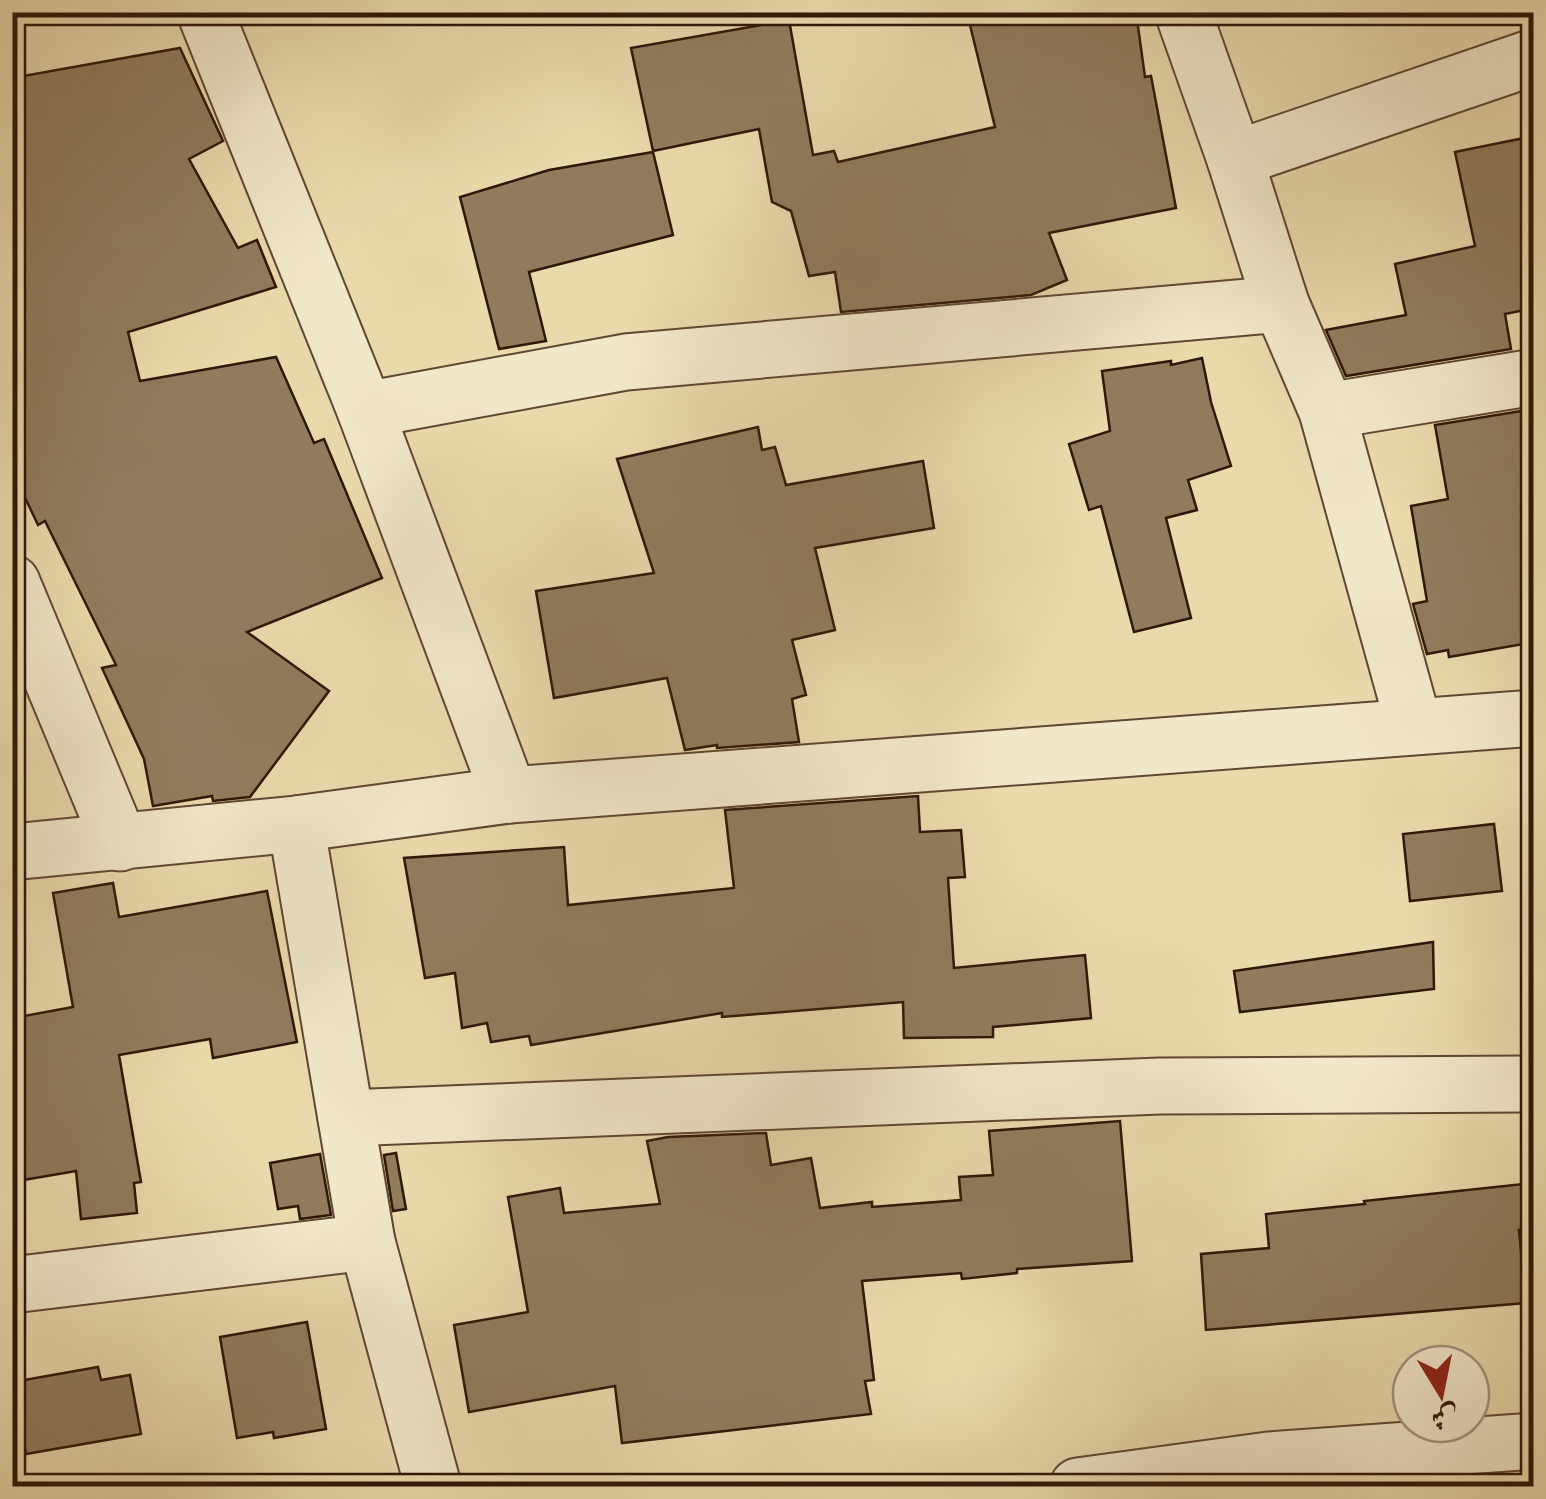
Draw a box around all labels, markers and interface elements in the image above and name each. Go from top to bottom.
north arrow [1391,1344,1491,1444]
text: ش [1429,1399,1462,1438]

